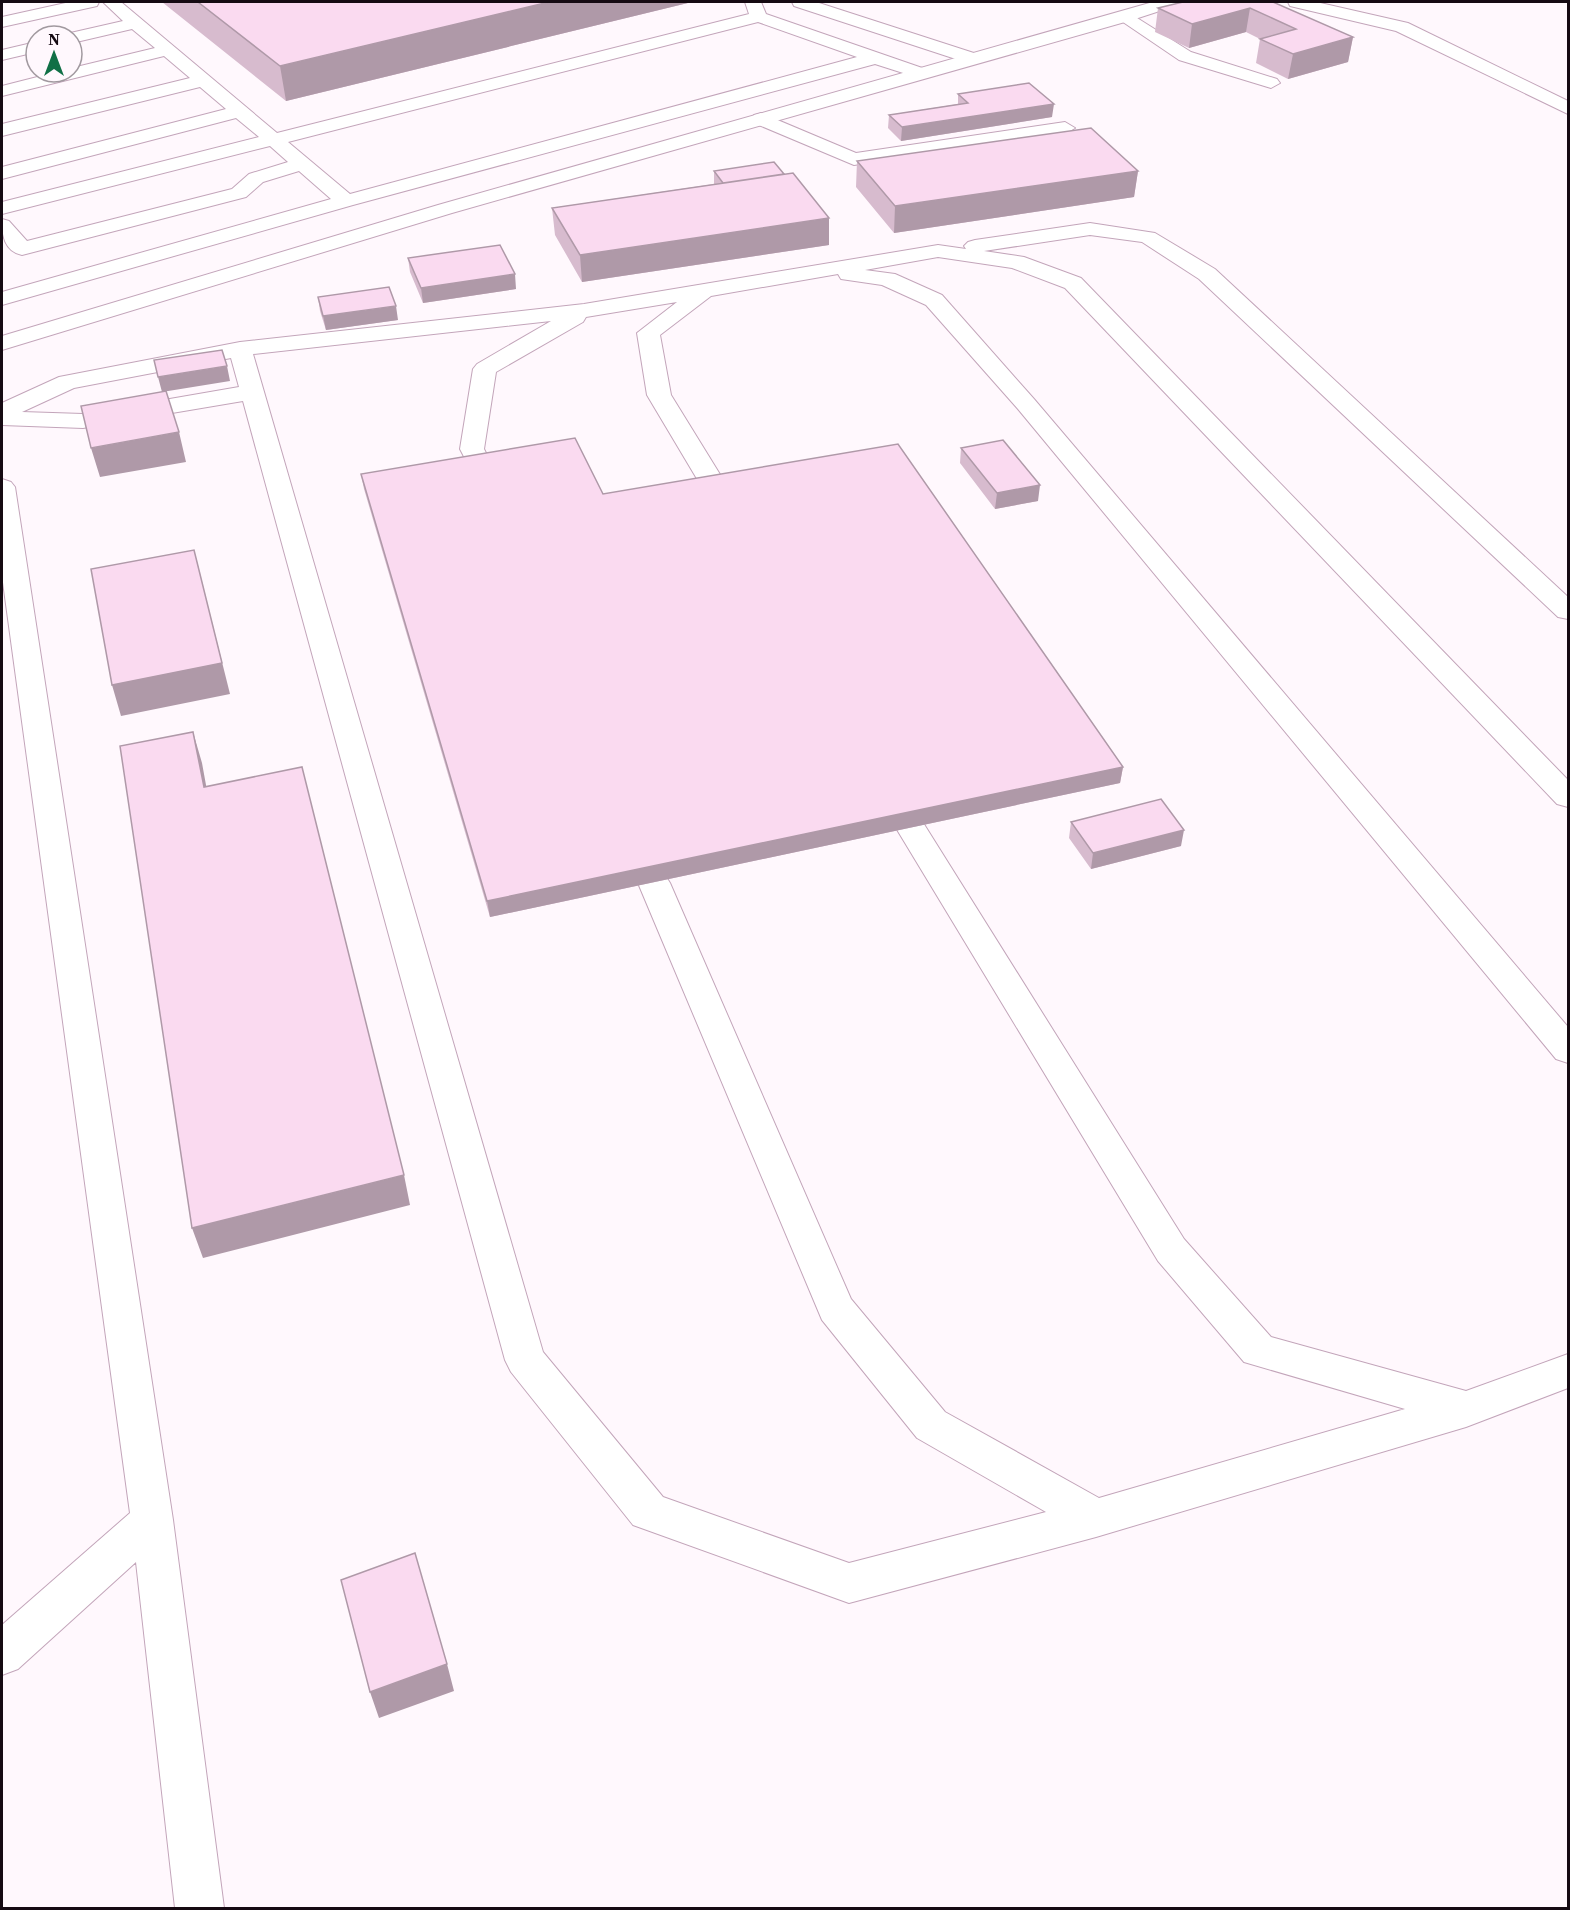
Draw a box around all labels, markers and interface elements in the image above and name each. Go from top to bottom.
north arrow [24,24,84,84]
text: N [48,28,60,50]

